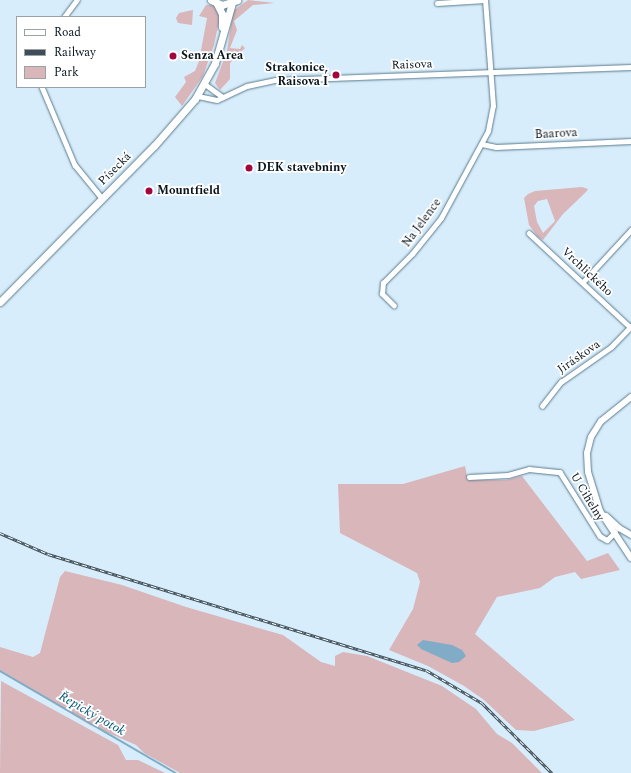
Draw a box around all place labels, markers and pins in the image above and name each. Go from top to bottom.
place label: Senza Area [181,49,243,63]
marker: Senza Area [168,51,178,61]
place label: Strakonice, Raisova I [265,61,328,89]
marker: Strakonice, Raisova I [331,70,341,80]
place label: DEK stavebniny [257,161,346,175]
marker: DEK stavebniny [244,163,254,173]
place label: Mountfield [157,184,220,198]
marker: Mountfield [144,186,154,196]

